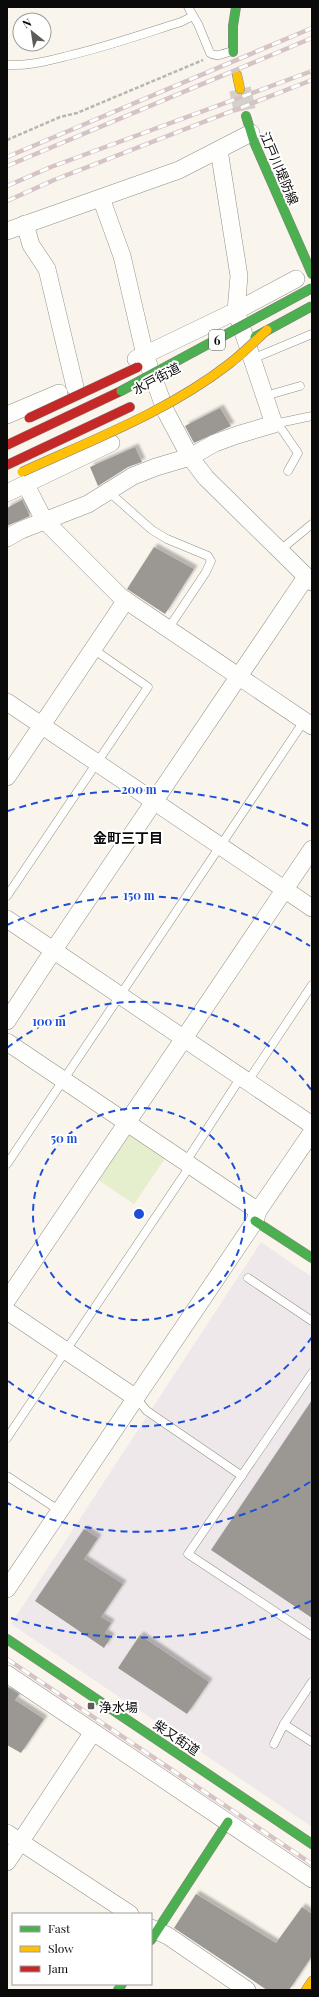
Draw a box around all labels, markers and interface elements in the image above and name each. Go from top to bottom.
north arrow [12,12,52,52]
text: N [20,14,34,31]
street label: 江戸川堤防線 [257,129,303,207]
road number: 6 [209,330,225,350]
street label: 水戸街道 [129,358,183,398]
text: 200 m [121,781,157,797]
district label: 金町三丁目 [93,828,163,847]
text: 150 m [123,887,155,903]
text: 100 m [32,1013,66,1029]
text: 50 m [51,1130,78,1146]
centre of rings [132,1207,146,1221]
place label: 浄水場 [99,1698,138,1715]
marker: 浄水場 [86,1701,96,1711]
street label: 柴又街道 [151,1715,203,1759]
legend [12,1913,152,1985]
text: Fast [48,1920,71,1936]
text: Slow [48,1940,74,1956]
text: Jam [47,1960,69,1976]

